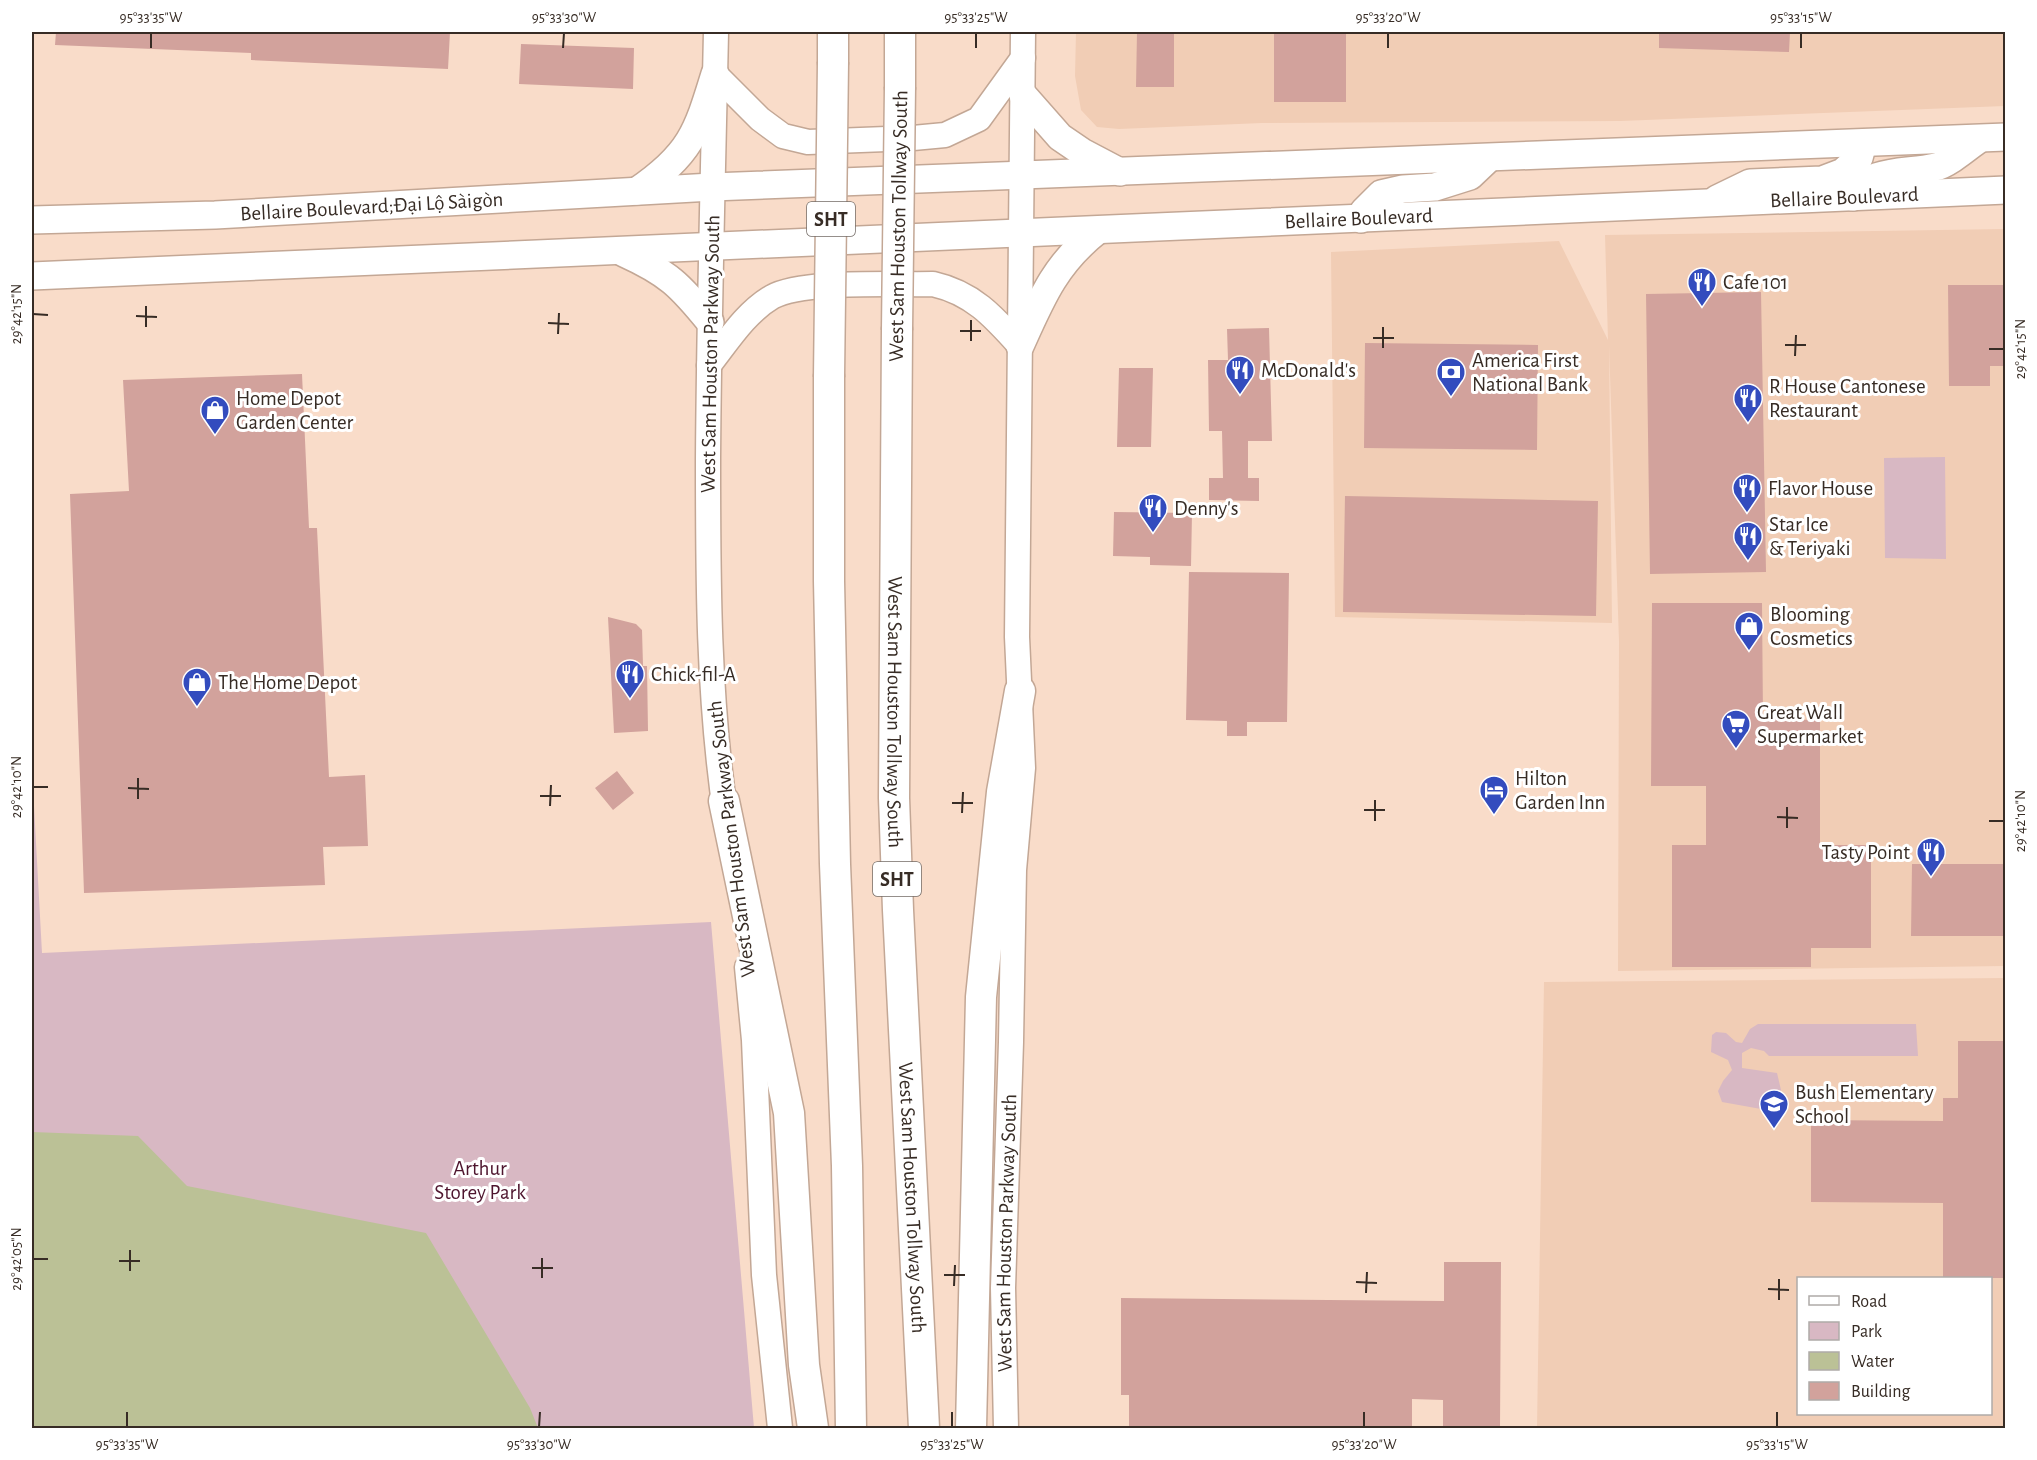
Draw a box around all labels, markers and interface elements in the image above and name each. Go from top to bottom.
text: 95°33'35"W [120,10,183,25]
text: 95°33'30"W [532,10,597,25]
text: 95°33'25"W [944,10,1008,25]
text: 95°33'20"W [1355,10,1421,25]
text: 95°33'15"W [1770,10,1832,25]
street label: West Sam Houston Tollway South [886,90,911,362]
street label: Bellaire Boulevard [1770,184,1919,211]
street label: Bellaire Boulevard;Đại Lộ Sàigòn [240,189,504,225]
road number: SHT [807,202,855,236]
street label: Bellaire Boulevard [1284,205,1434,232]
street label: West Sam Houston Parkway South [698,215,723,493]
restaurant icon: Cafe 101 [1686,266,1718,308]
place label: Cafe 101 [1723,272,1788,293]
text: 29°42'15"N [9,284,24,344]
text: 29°42'15"N [2013,319,2028,379]
place label: America First National Bank [1472,350,1588,395]
restaurant icon: McDonald's [1224,354,1256,396]
bank icon: America First National Bank [1435,356,1467,398]
place label: McDonald's [1261,360,1356,381]
place label: R House Cantonese Restaurant [1769,376,1926,421]
restaurant icon: R House Cantonese Restaurant [1732,382,1764,424]
place label: Home Depot Garden Center [236,388,354,433]
shop icon: Home Depot Garden Center [199,394,231,436]
restaurant icon: Flavor House [1731,472,1763,514]
place label: Flavor House [1768,478,1873,499]
restaurant icon: Denny's [1137,492,1169,534]
place label: Denny's [1174,498,1239,519]
place label: Star Ice & Teriyaki [1769,514,1850,559]
restaurant icon: Star Ice & Teriyaki [1732,520,1764,562]
street label: West Sam Houston Tollway South [883,576,906,848]
place label: Blooming Cosmetics [1770,604,1853,649]
shop icon: Blooming Cosmetics [1733,610,1765,652]
restaurant icon: Chick-fil-A [614,658,646,700]
place label: Chick-fil-A [651,664,736,685]
shop icon: The Home Depot [181,666,213,708]
place label: The Home Depot [218,672,357,693]
street label: West Sam Houston Parkway South [704,700,759,978]
place label: Great Wall Supermarket [1757,702,1864,747]
supermarket icon: Great Wall Supermarket [1720,708,1752,750]
text: 29°42'10"N [9,756,24,818]
place label: Hilton Garden Inn [1515,768,1605,813]
hotel icon: Hilton Garden Inn [1478,774,1510,816]
text: 29°42'10"N [2013,790,2028,852]
restaurant icon: Tasty Point [1915,836,1947,878]
place label: Tasty Point [1822,842,1910,863]
road number: SHT [873,862,921,896]
street label: West Sam Houston Tollway South [895,1061,929,1334]
place label: Bush Elementary School [1795,1082,1934,1127]
school or university icon: Bush Elementary School [1758,1088,1790,1130]
street label: West Sam Houston Parkway South [993,1094,1020,1372]
park label: Arthur Storey Park [434,1158,526,1203]
text: 29°42'05"N [9,1227,24,1291]
legend [1797,1277,1992,1415]
text: Road [1851,1293,1887,1311]
text: Park [1851,1323,1883,1341]
text: Water [1851,1353,1894,1371]
text: Building [1851,1383,1911,1401]
text: 95°33'35"W [96,1437,159,1452]
text: 95°33'30"W [507,1437,572,1452]
text: 95°33'25"W [920,1437,984,1452]
text: 95°33'20"W [1331,1437,1397,1452]
text: 95°33'15"W [1746,1437,1808,1452]

